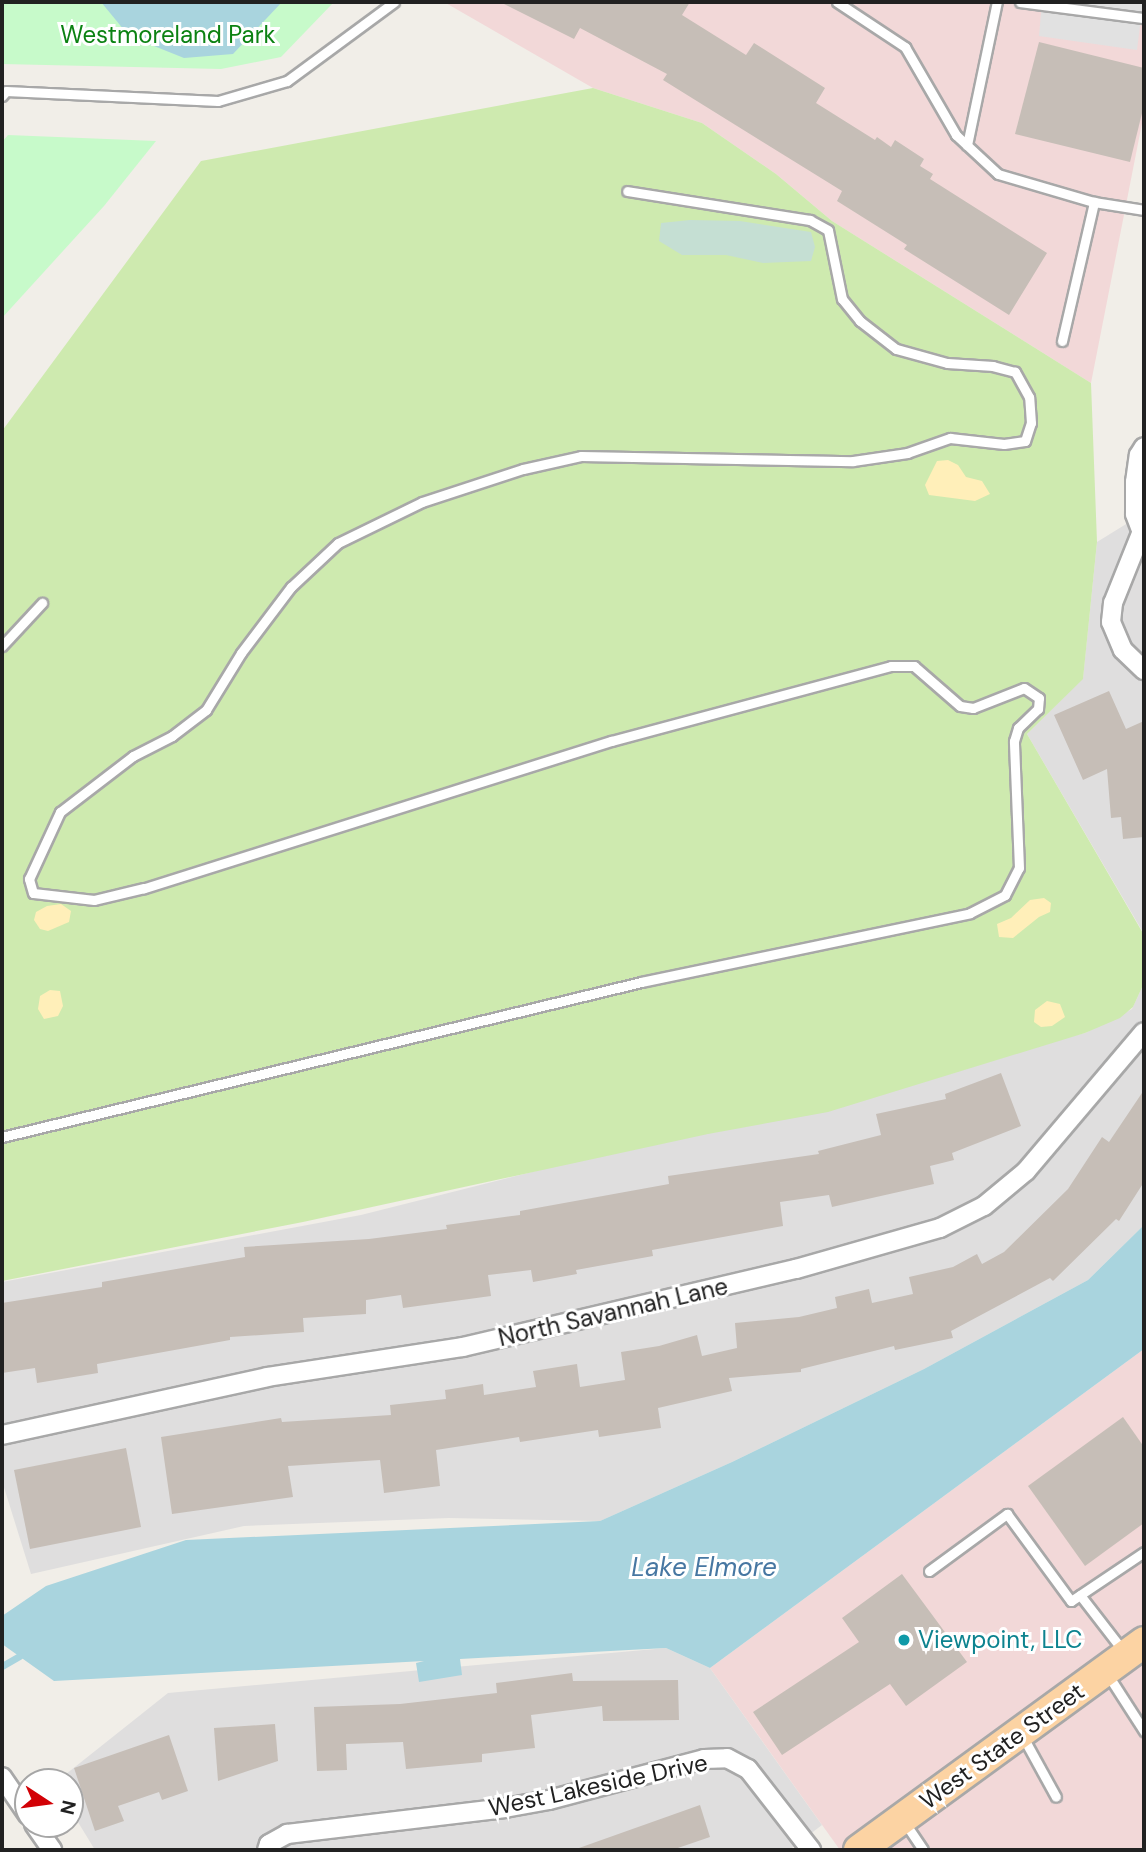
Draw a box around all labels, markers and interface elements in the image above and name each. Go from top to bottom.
park label: Westmoreland Park [60,21,276,49]
street label: North Savannah Lane [495,1272,731,1352]
water label: Lake Elmore [631,1552,777,1584]
place label: Viewpoint, LLC [918,1626,1082,1654]
marker: Viewpoint, LLC [896,1632,912,1648]
street label: West State Street [914,1677,1090,1815]
street label: West Lakeside Drive [486,1748,710,1822]
north arrow [14,1768,84,1838]
text: N [54,1798,82,1817]

